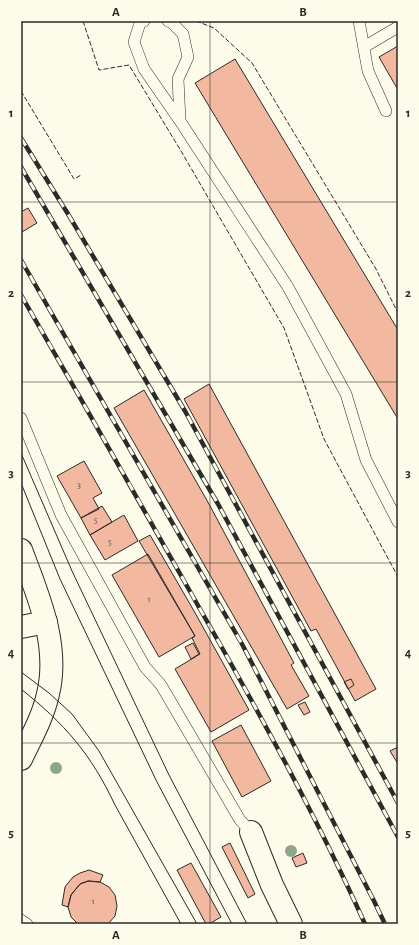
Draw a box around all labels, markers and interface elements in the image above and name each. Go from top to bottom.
text: A [112,6,120,19]
text: B [299,6,307,19]
text: 1 [9,107,13,120]
text: 1 [406,107,410,120]
text: 2 [8,287,14,300]
text: 2 [405,287,411,300]
text: 3 [8,467,14,480]
text: 3 [405,467,411,480]
house number: 3 [77,481,81,490]
house number: 5 [94,516,98,525]
house number: 5 [108,538,112,547]
house number: 1 [147,595,151,604]
text: 4 [8,647,15,660]
text: 4 [405,647,412,660]
text: 5 [8,827,14,840]
text: 5 [405,827,411,840]
house number: 1 [91,897,95,906]
text: A [112,929,120,942]
text: B [299,929,307,942]

